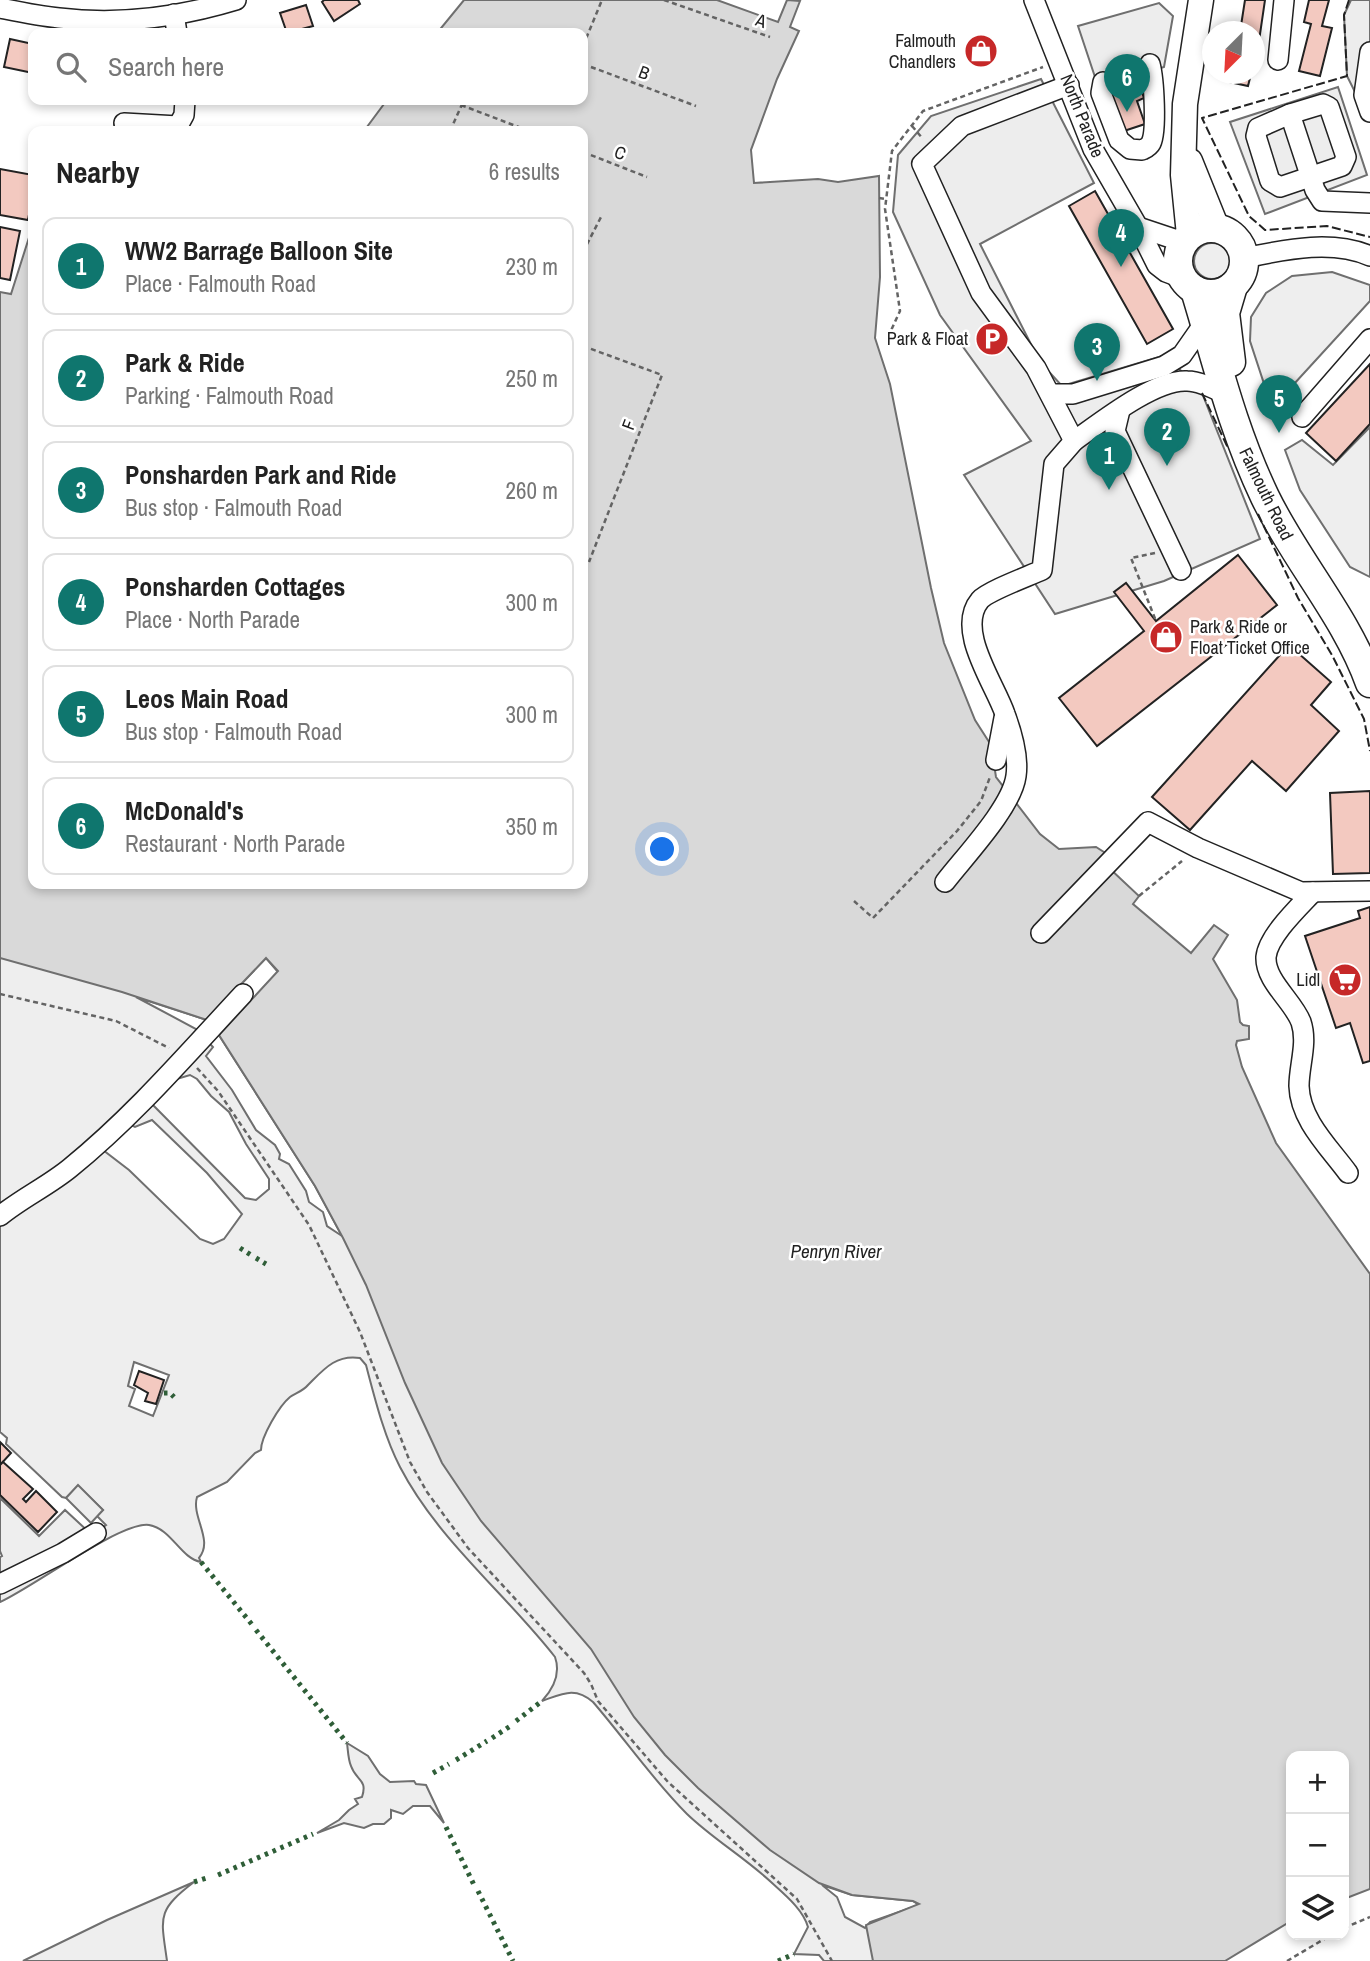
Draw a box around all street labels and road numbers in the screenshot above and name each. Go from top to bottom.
street label: A [751,7,770,34]
street label: B [635,59,653,86]
street label: North Parade [1054,70,1110,161]
street label: C [611,139,630,166]
street label: F [615,416,642,434]
street label: Falmouth Road [1233,443,1300,544]

